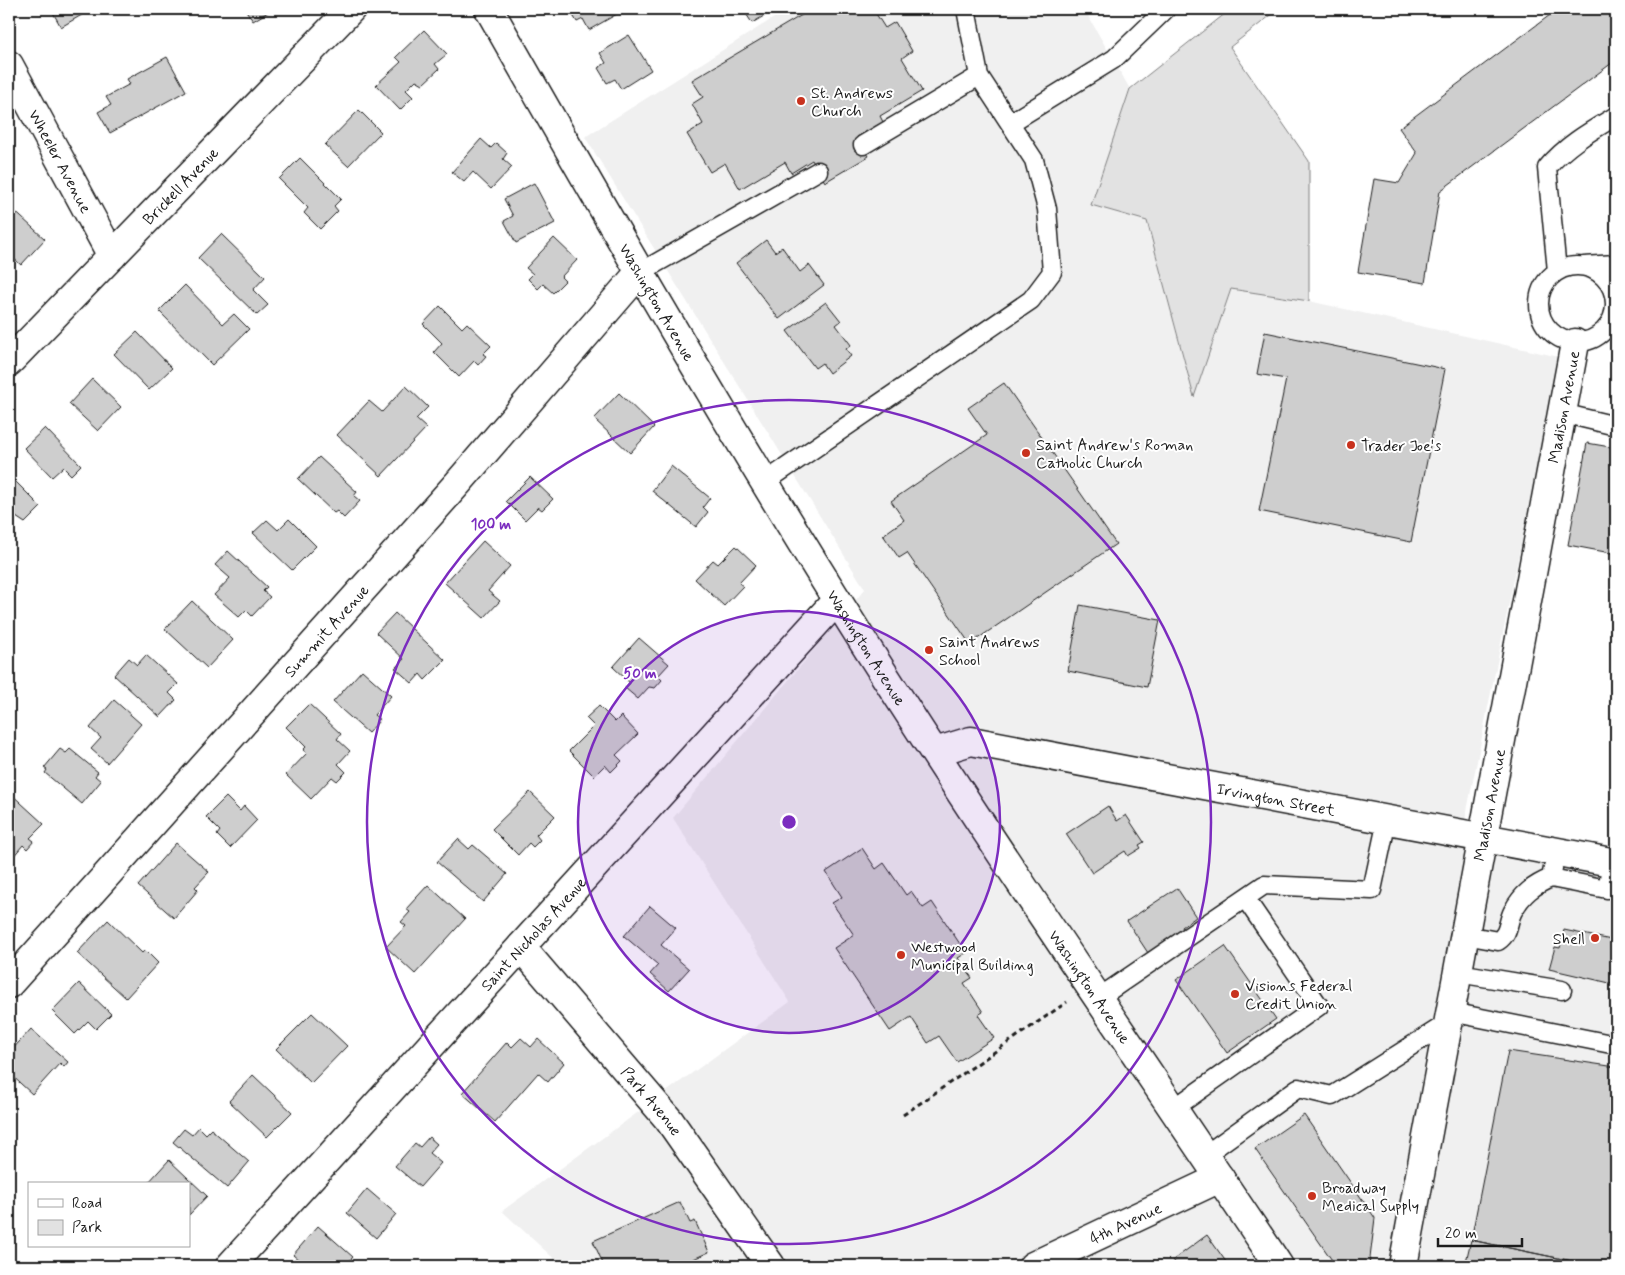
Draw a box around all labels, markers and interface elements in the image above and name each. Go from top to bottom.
place label: St. Andrews Church [811,83,893,122]
marker: St. Andrews Church [795,95,807,107]
street label: Wheeler Avenue [23,106,96,217]
street label: Brickell Avenue [139,142,224,230]
street label: Washington Avenue [614,240,699,366]
street label: Madison Avenue [1544,349,1585,465]
place label: Saint Andrew's Roman Catholic Church [1036,435,1193,474]
place label: Trader Joe's [1361,436,1441,457]
marker: Trader Joe's [1345,439,1357,451]
marker: Saint Andrew's Roman Catholic Church [1020,447,1032,459]
text: 100 m [471,515,511,535]
street label: Summit Avenue [280,580,375,682]
street label: Washington Avenue [821,586,911,710]
place label: Saint Andrews School [939,632,1040,671]
marker: Saint Andrews School [923,644,935,656]
text: 50 m [623,664,657,684]
street label: Madison Avenue [1470,747,1511,863]
street label: Irvington Street [1215,779,1337,822]
centre of rings [780,813,798,831]
street label: Saint Nicholas Avenue [477,872,592,996]
street label: Washington Avenue [1043,926,1135,1049]
place label: Shell [1553,929,1585,950]
marker: Shell [1589,932,1601,944]
place label: Westwood Municipal Building [911,937,1034,976]
marker: Westwood Municipal Building [895,949,907,961]
place label: Visions Federal Credit Union [1245,976,1352,1015]
marker: Visions Federal Credit Union [1229,988,1241,1000]
street label: Park Avenue [616,1063,686,1140]
place label: Broadway Medical Supply [1322,1178,1419,1217]
legend [28,1182,190,1248]
marker: Broadway Medical Supply [1306,1190,1318,1202]
text: Road [72,1194,102,1214]
street label: 4th Avenue [1086,1198,1165,1250]
scale bar [1438,1215,1521,1247]
text: Park [72,1218,102,1238]
text: 20 m [1445,1224,1477,1244]

